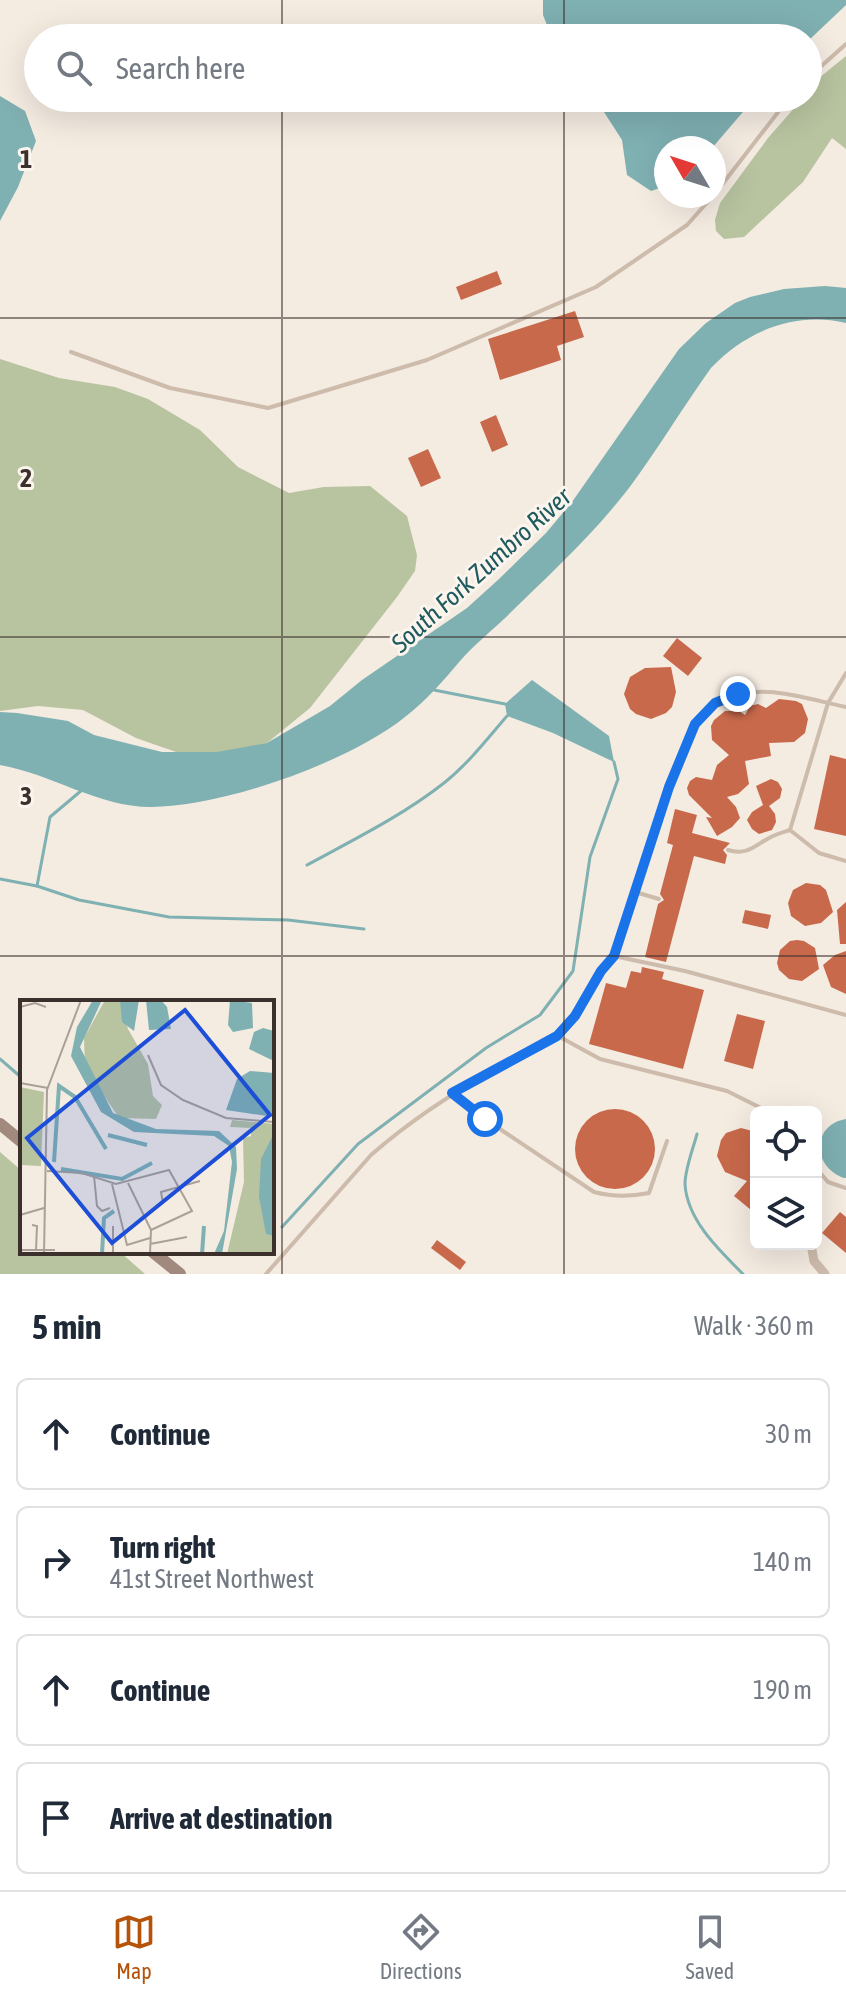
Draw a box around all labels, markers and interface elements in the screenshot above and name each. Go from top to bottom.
search box [24,24,822,112]
icon: search [52,46,96,90]
text: Search here [116,51,245,85]
north arrow [654,136,726,208]
text: 1 [20,144,32,174]
text: 2 [20,463,32,493]
water label: South Fork Zumbro River [384,481,578,659]
route end [720,676,756,712]
text: 3 [20,781,32,811]
inset map [20,1000,274,1254]
route start [467,1101,503,1137]
map controls [750,1106,822,1250]
button: locate [750,1106,822,1178]
button: layers [750,1178,822,1250]
text: 5 min [32,1307,101,1346]
text: Walk · 360 m [694,1311,814,1341]
icon: ahead [34,1412,78,1456]
text: Continue [110,1417,210,1451]
text: 30 m [765,1419,812,1449]
text: Turn right [110,1530,216,1564]
icon: right [34,1540,78,1584]
text: 140 m [753,1547,812,1577]
text: 41st Street Northwest [110,1564,314,1594]
icon: ahead [34,1668,78,1712]
text: Continue [110,1673,210,1707]
text: 190 m [753,1675,812,1705]
icon: arrive [34,1796,78,1840]
text: Arrive at destination [110,1801,332,1835]
tab: Map [112,1910,156,1984]
tab: Directions [380,1910,462,1984]
tab: Saved [685,1910,734,1984]

